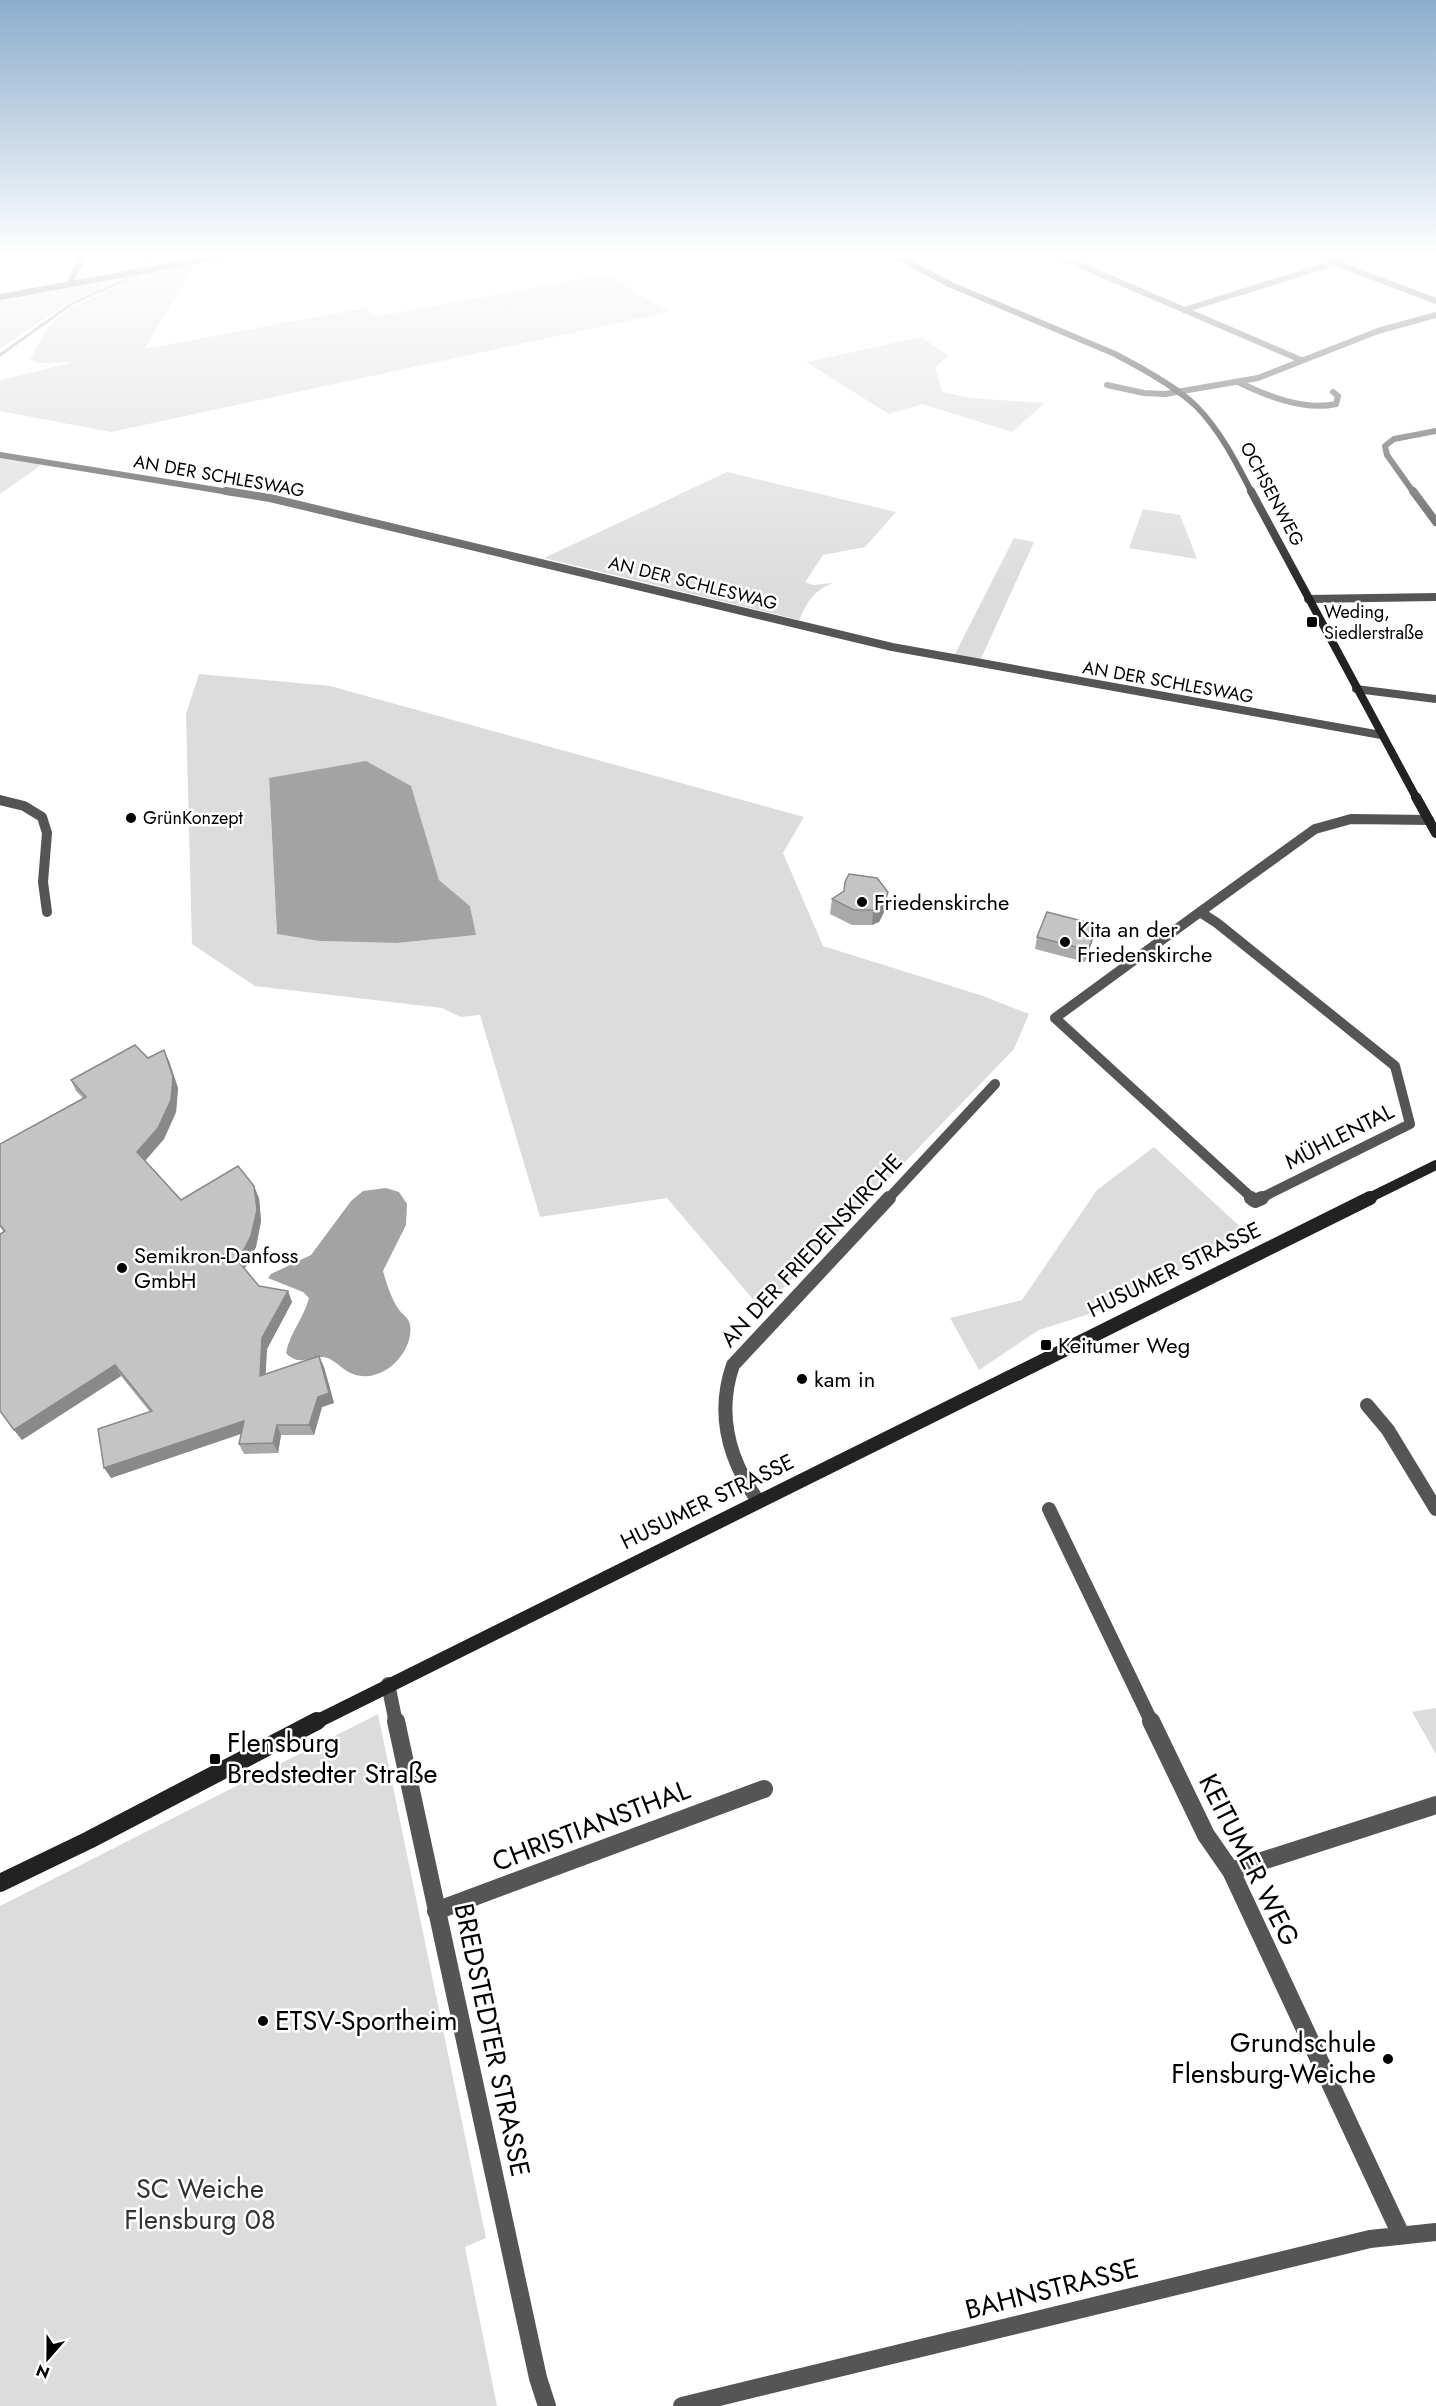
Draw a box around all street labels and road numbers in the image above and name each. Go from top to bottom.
street label: OCHSENWEG [1234,437,1310,551]
street label: AN DER SCHLESWAG [132,448,307,504]
street label: AN DER SCHLESWAG [606,549,780,617]
street label: AN DER SCHLESWAG [1081,654,1256,710]
street label: MÜHLENTAL [1279,1095,1399,1177]
street label: AN DER FRIEDENSKIRCHE [713,1146,909,1354]
street label: HUSUMER STRASSE [1082,1213,1266,1325]
street label: HUSUMER STRASSE [615,1445,799,1557]
street label: KEITUMER WEG [1189,1767,1310,1953]
street label: CHRISTIANSTHAL [486,1770,695,1881]
street label: BREDSTEDTER STRASSE [444,1900,541,2180]
street label: BAHNSTRASSE [961,2248,1143,2329]

